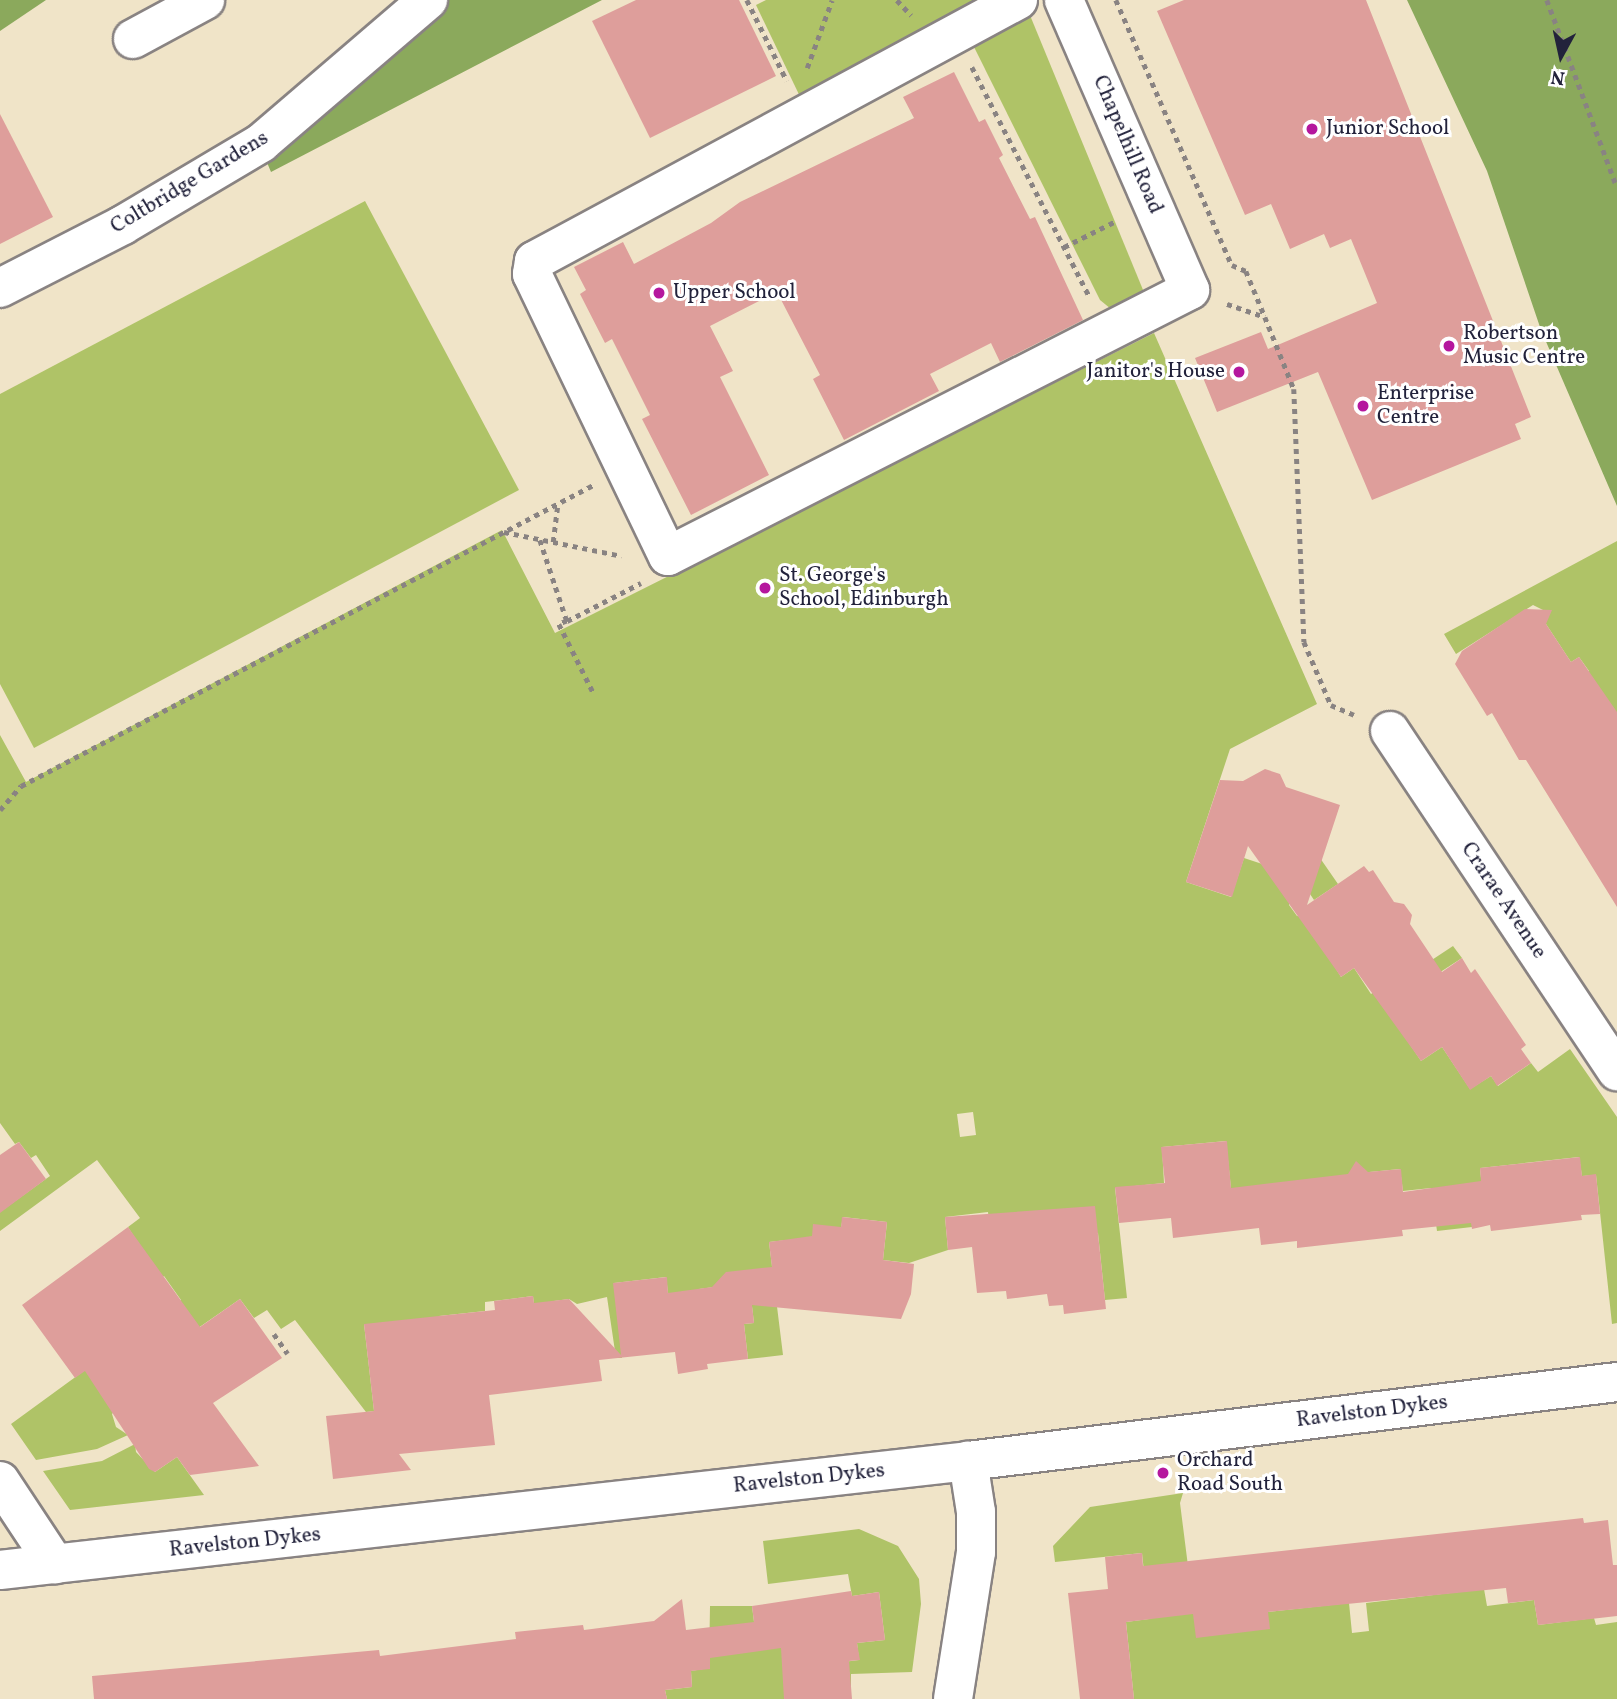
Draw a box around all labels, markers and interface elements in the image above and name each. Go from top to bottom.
north arrow [1526,21,1596,91]
text: N [1549,63,1567,91]
street label: Chapelhill Road [1086,72,1168,218]
place label: Junior School [1326,116,1449,142]
marker: Junior School [1304,121,1320,137]
street label: Coltbridge Gardens [107,126,273,240]
place label: Upper School [673,280,796,306]
marker: Upper School [651,285,667,301]
place label: Robertson Music Centre [1463,321,1585,371]
marker: Robertson Music Centre [1441,338,1457,354]
place label: Janitor's House [1087,359,1225,385]
marker: Janitor's House [1231,364,1247,380]
place label: Enterprise Centre [1377,381,1474,431]
marker: Enterprise Centre [1355,398,1371,414]
place label: St. George's School, Edinburgh [779,563,949,613]
marker: St. George's School, Edinburgh [757,580,773,596]
street label: Crarae Avenue [1455,838,1551,964]
street label: Ravelston Dykes [1295,1390,1449,1434]
place label: Orchard Road South [1177,1448,1283,1498]
street label: Ravelston Dykes [732,1459,886,1499]
marker: Orchard Road South [1155,1465,1171,1481]
street label: Ravelston Dykes [168,1523,322,1563]

